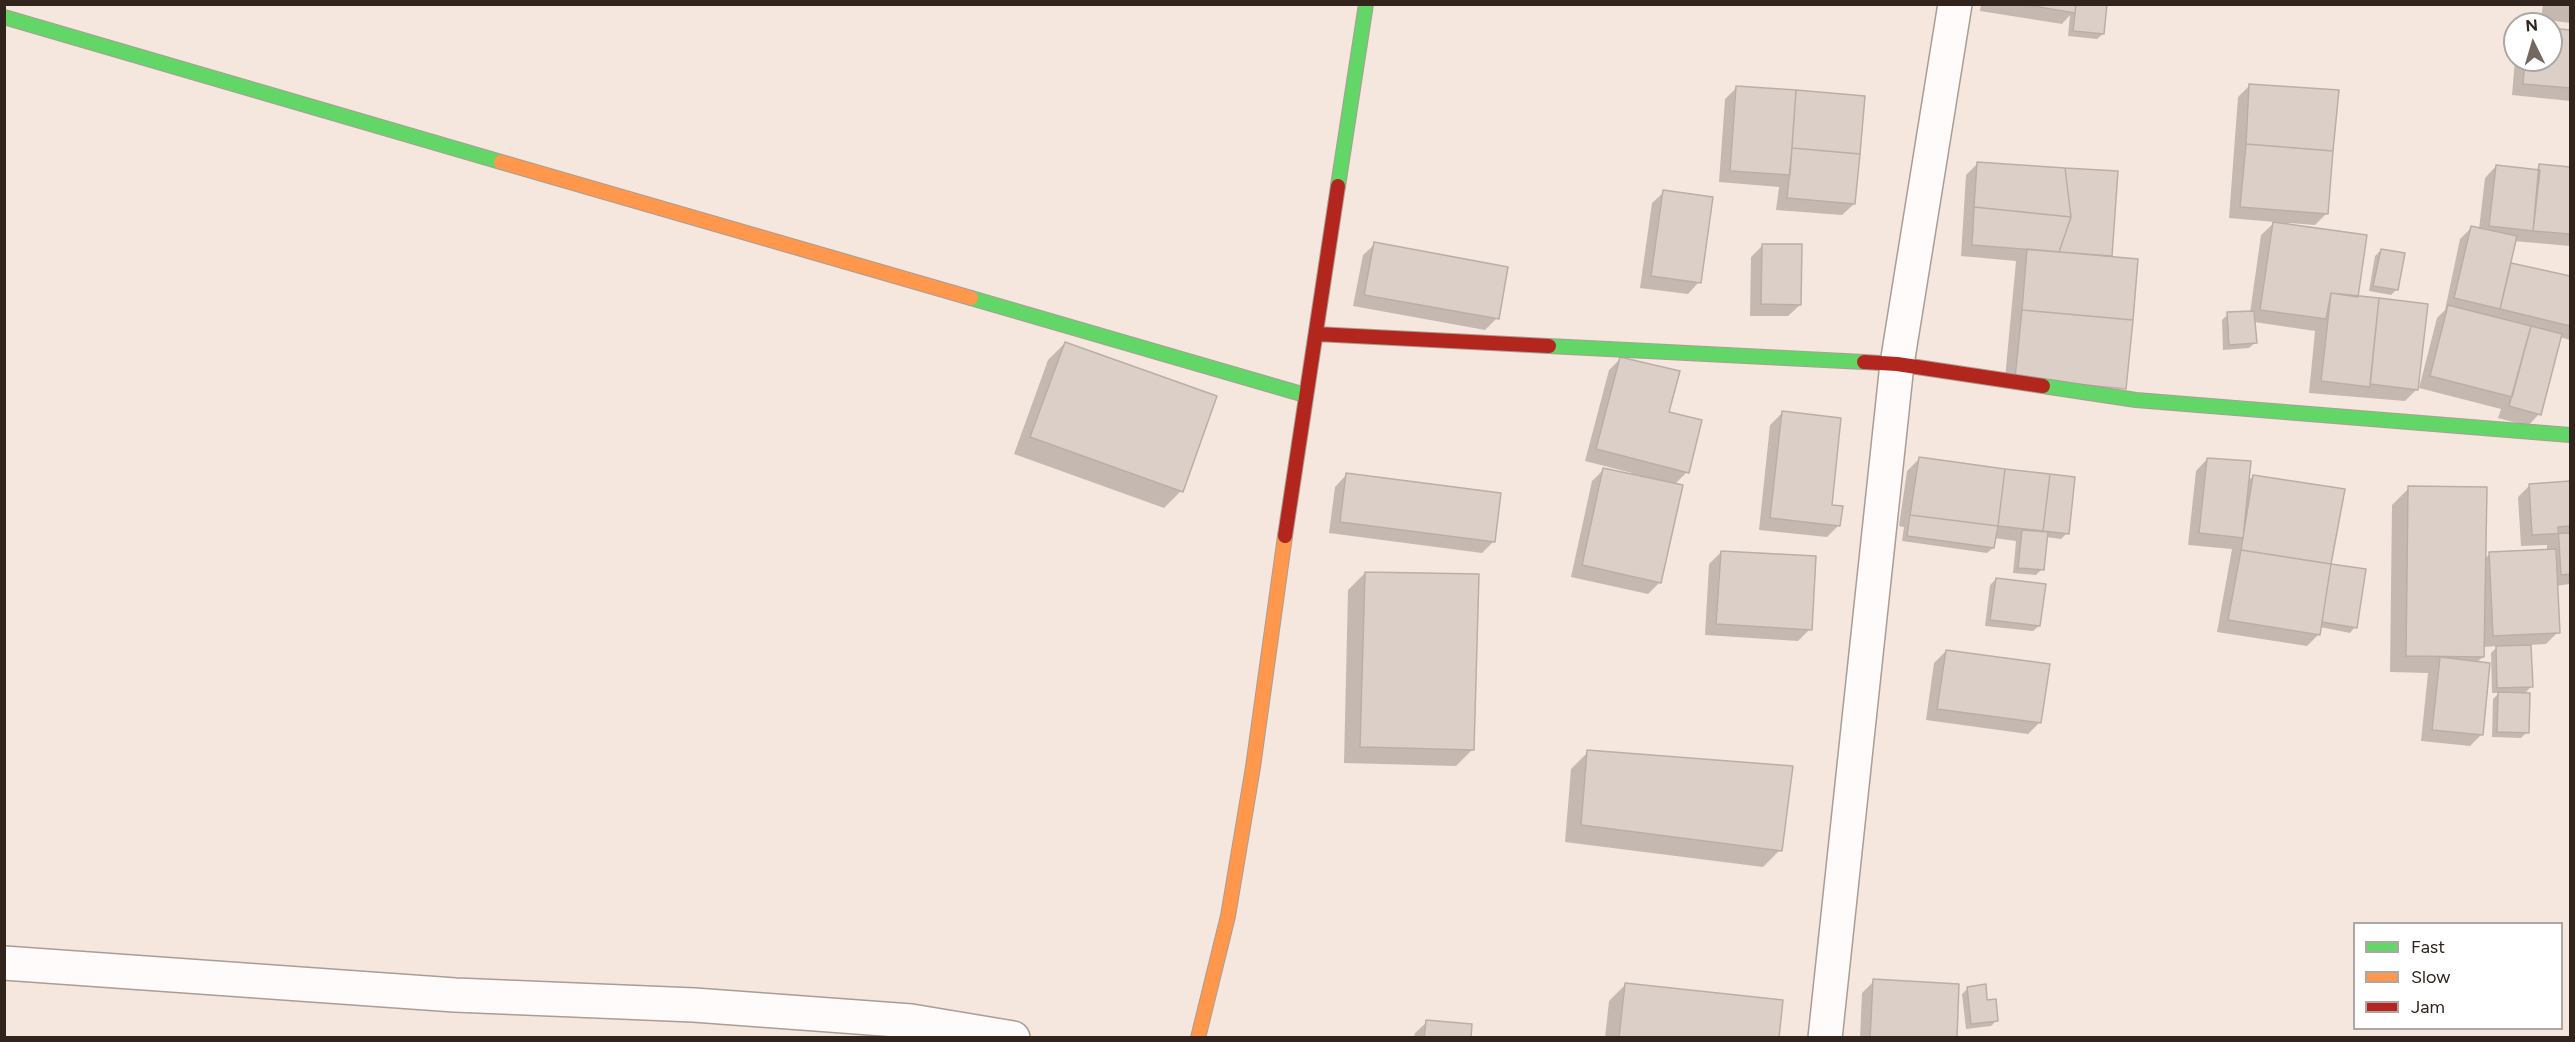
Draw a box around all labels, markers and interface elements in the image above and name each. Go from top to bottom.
north arrow [2503,12,2563,72]
text: N [2525,16,2539,36]
legend [2353,922,2563,1030]
text: Fast [2411,936,2445,958]
text: Slow [2411,966,2450,988]
text: Jam [2411,996,2445,1018]

